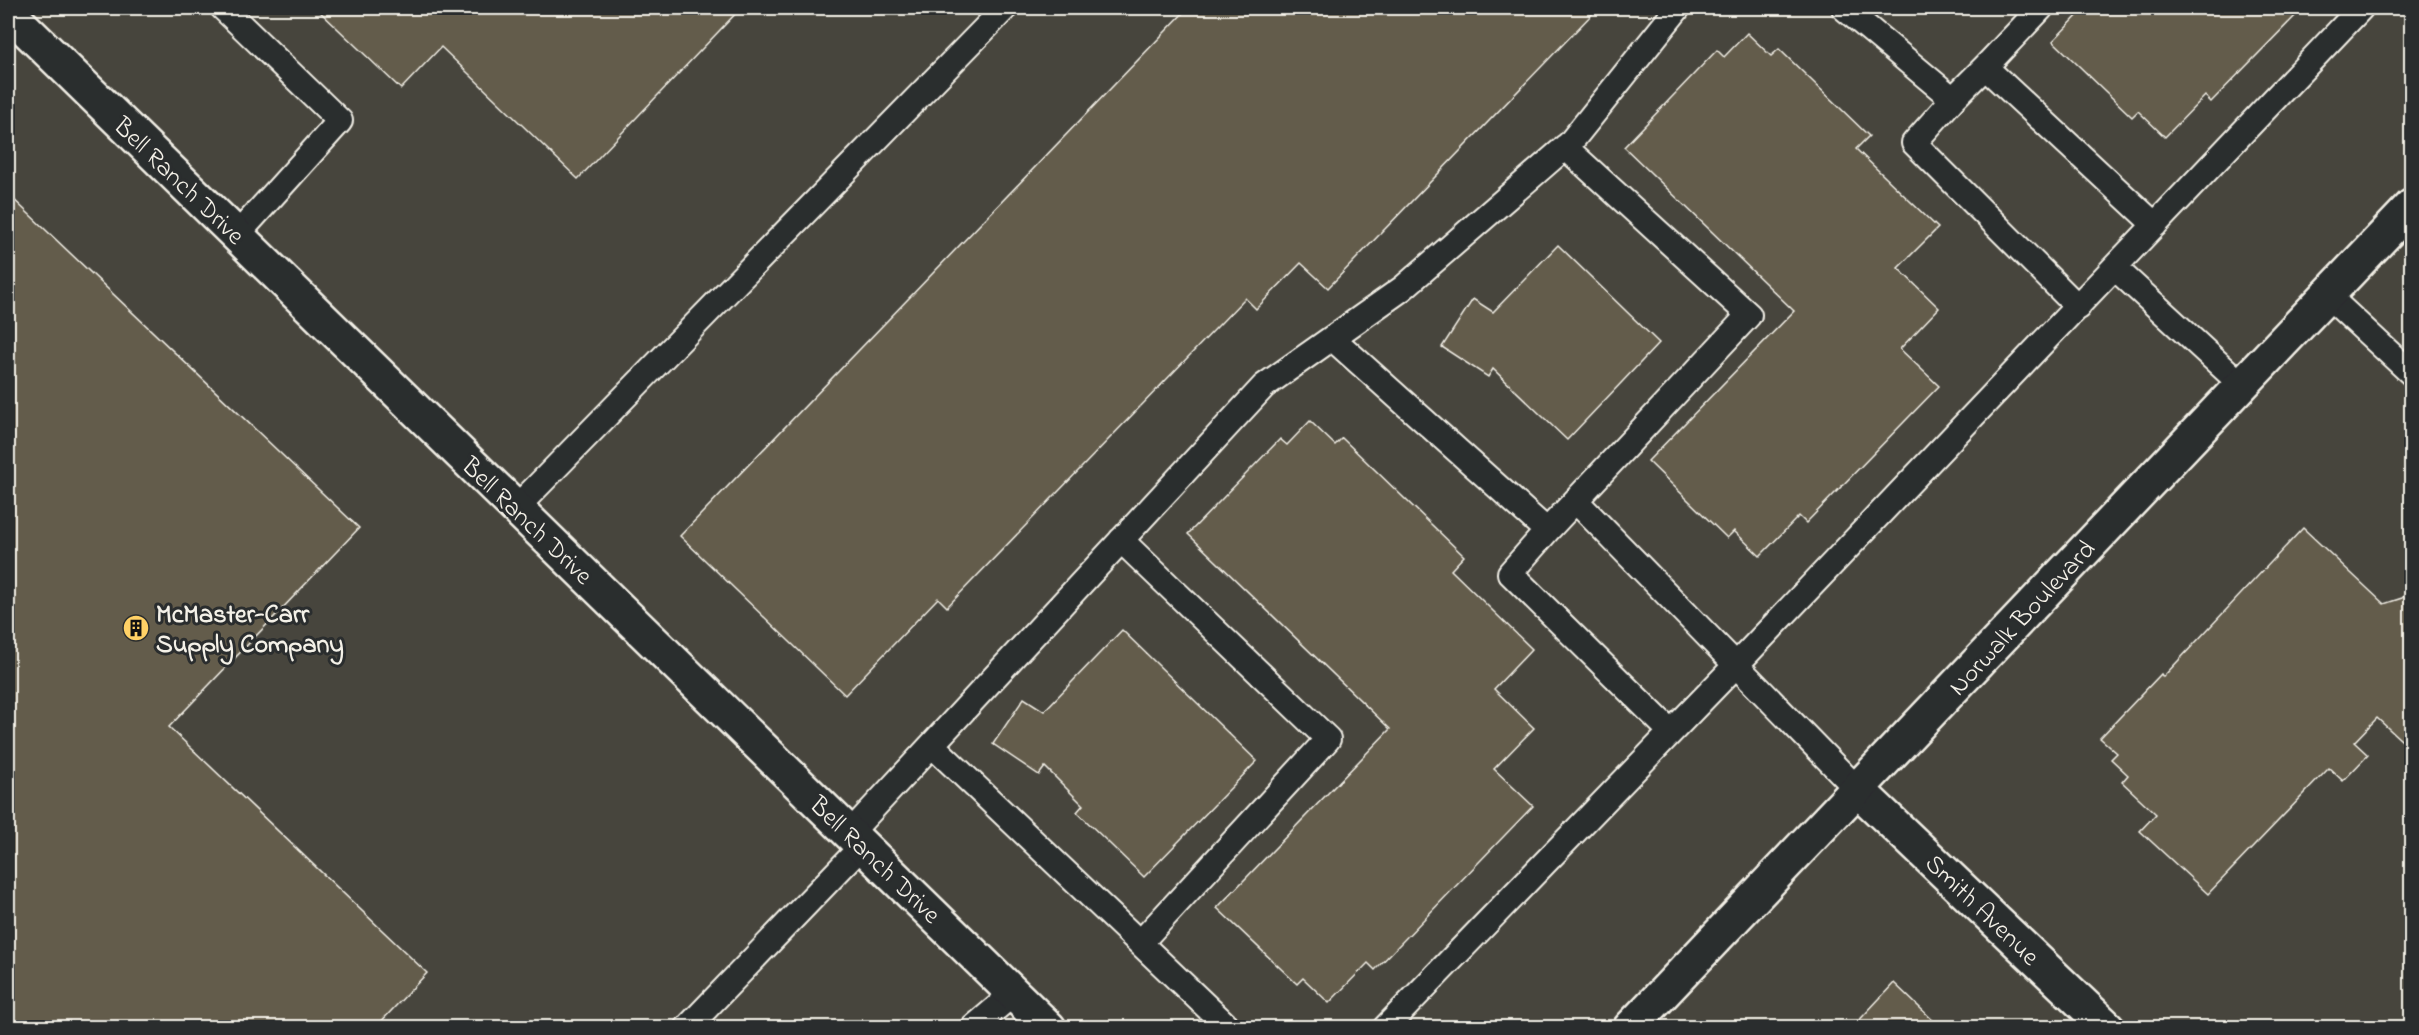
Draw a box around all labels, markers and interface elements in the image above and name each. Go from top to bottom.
street label: Bell Ranch Drive [103,109,253,255]
street label: Bell Ranch Drive [451,449,601,595]
street label: Norwalk Boulevard [1941,532,2106,706]
place label: McMaster-Carr Supply Company [156,597,344,665]
building icon: McMaster-Carr Supply Company [121,613,151,643]
street label: Bell Ranch Drive [799,788,949,934]
street label: Smith Avenue [1915,846,2047,976]

